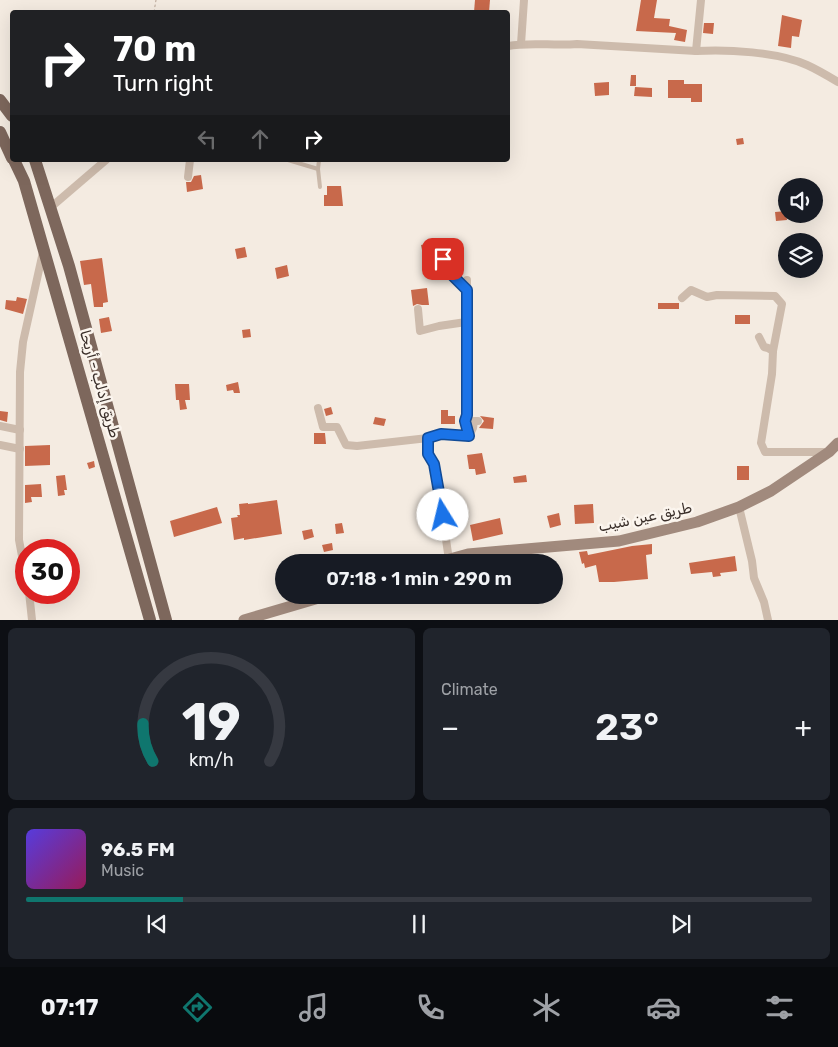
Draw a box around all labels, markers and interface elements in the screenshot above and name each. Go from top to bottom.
text: 70 m [113,28,196,70]
icon: right [30,30,95,95]
text: Turn right [113,70,213,97]
icon: left [193,125,221,153]
icon: ahead [246,125,274,153]
icon: right [299,125,327,153]
map controls [778,178,823,278]
button: sound [778,178,823,223]
button: layers [778,233,823,278]
pin [422,238,464,280]
icon: arrive [429,245,457,273]
street label: طريق إدلب - أريحا [76,328,124,440]
position arrow [416,488,468,540]
street label: طريق عين شيب [596,498,694,536]
speed limit sign: 30 [15,539,80,604]
text: 07:18 · 1 min · 290 m [326,567,512,590]
text: Climate [441,680,498,699]
text: 19 [182,691,241,753]
text: 23° [595,704,659,750]
text: − [441,711,459,744]
text: + [795,711,812,744]
text: km/h [189,749,234,770]
text: 96.5 FM [101,838,175,861]
text: Music [101,861,144,880]
icon: previous [143,910,171,938]
icon: pause [405,910,433,938]
icon: next [667,910,695,938]
icon: directions [180,990,215,1025]
icon: music [296,990,331,1025]
icon: phone [413,990,448,1025]
icon: climate [529,990,564,1025]
icon: car [646,990,681,1025]
icon: filters [762,990,797,1025]
text: 07:17 [41,994,98,1021]

